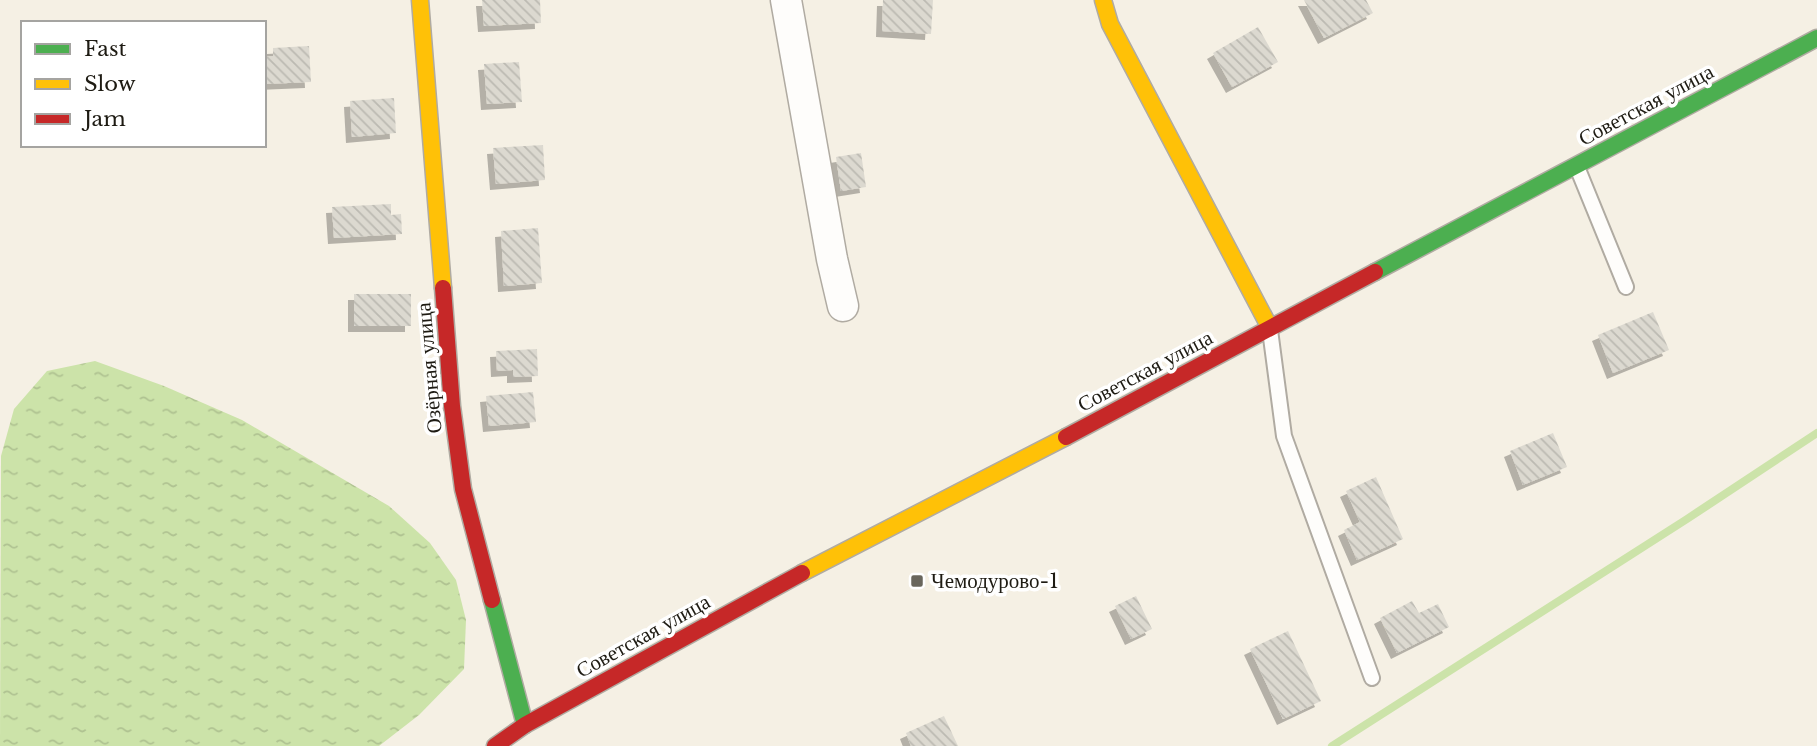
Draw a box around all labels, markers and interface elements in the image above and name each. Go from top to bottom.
legend [21,21,266,147]
text: Fast [84,36,126,62]
street label: Советская улица [1574,58,1719,151]
text: Slow [84,71,136,97]
text: Jam [81,106,126,132]
street label: Озёрная улица [410,301,448,435]
street label: Советская улица [1073,324,1218,417]
place label: Чемодурово-1 [931,568,1059,594]
marker: Чемодурово-1 [909,573,925,589]
street label: Советская улица [571,588,715,684]

